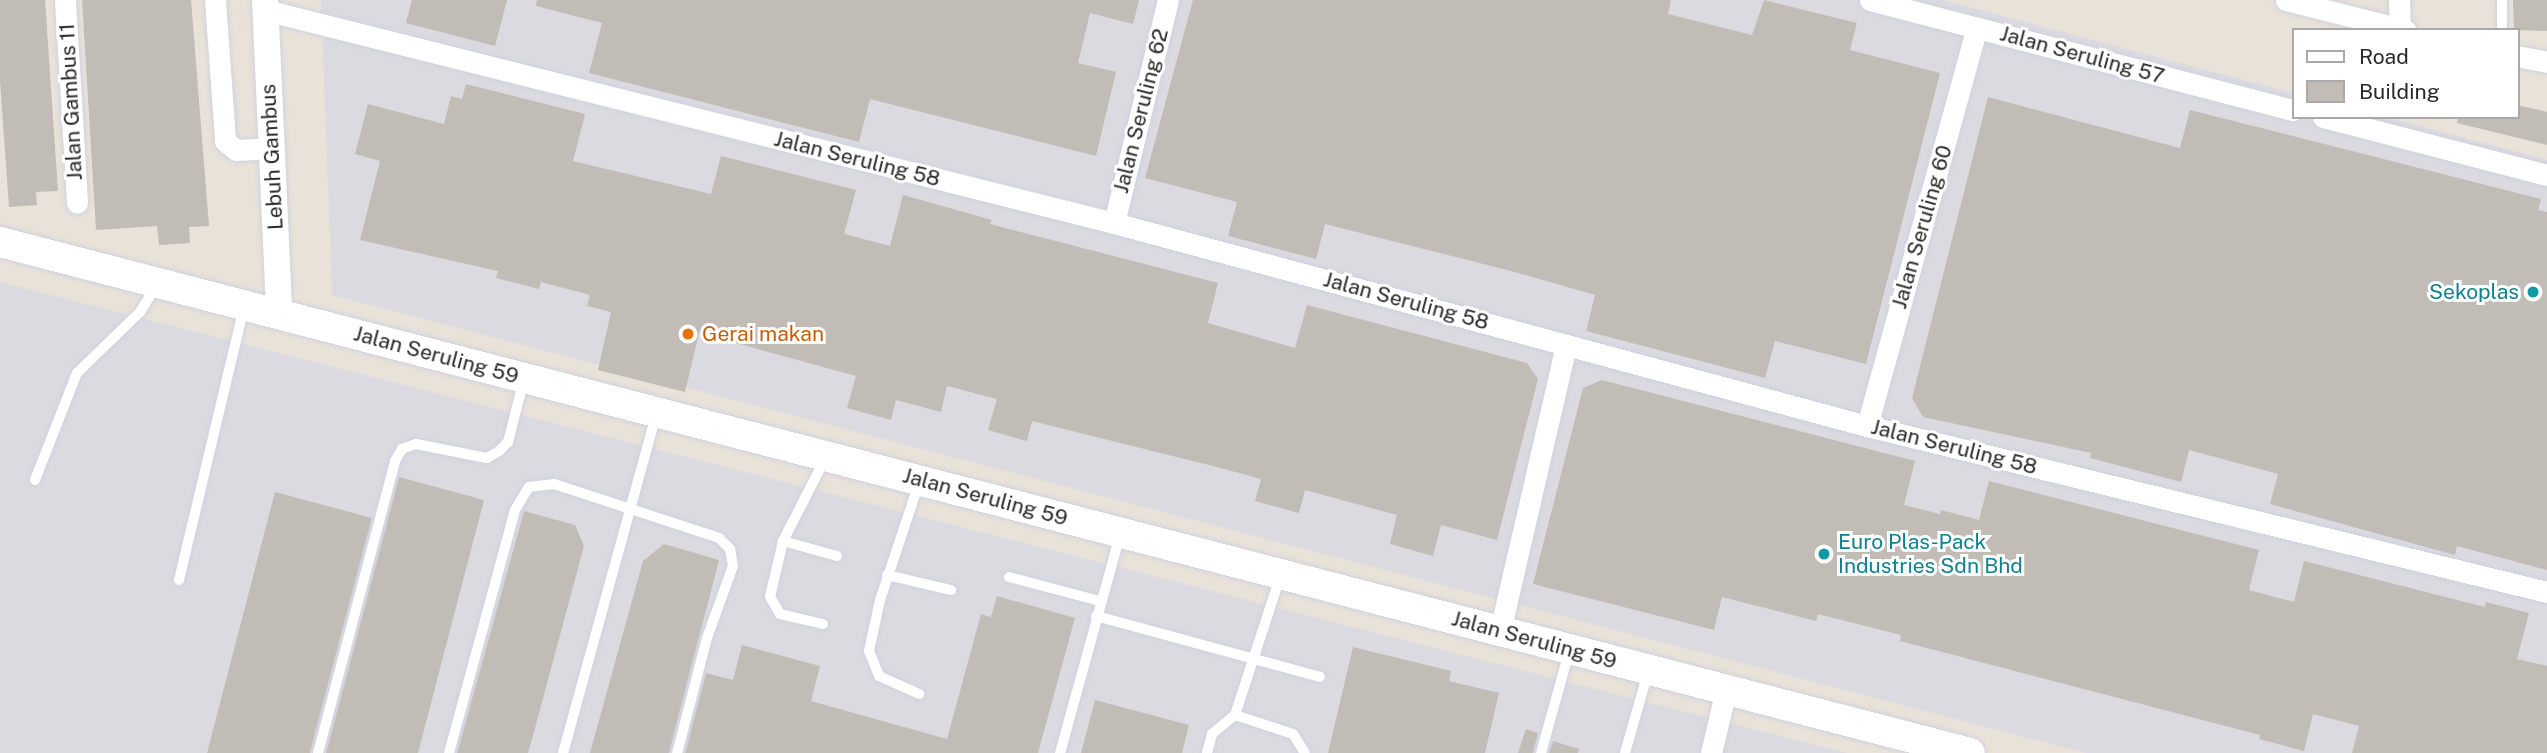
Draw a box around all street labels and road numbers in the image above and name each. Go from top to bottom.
street label: Jalan Seruling 57 [1997,21,2167,89]
street label: Jalan Gambus 11 [54,23,88,181]
street label: Jalan Seruling 62 [1108,26,1174,196]
street label: Lebuh Gambus [256,83,288,231]
street label: Jalan Seruling 58 [771,126,943,192]
street label: Jalan Seruling 60 [1887,142,1957,312]
street label: Jalan Seruling 58 [1320,267,1492,335]
street label: Jalan Seruling 59 [351,321,521,389]
street label: Jalan Seruling 58 [1868,414,2040,480]
street label: Jalan Seruling 59 [900,463,1070,531]
street label: Jalan Seruling 59 [1449,606,1619,674]

